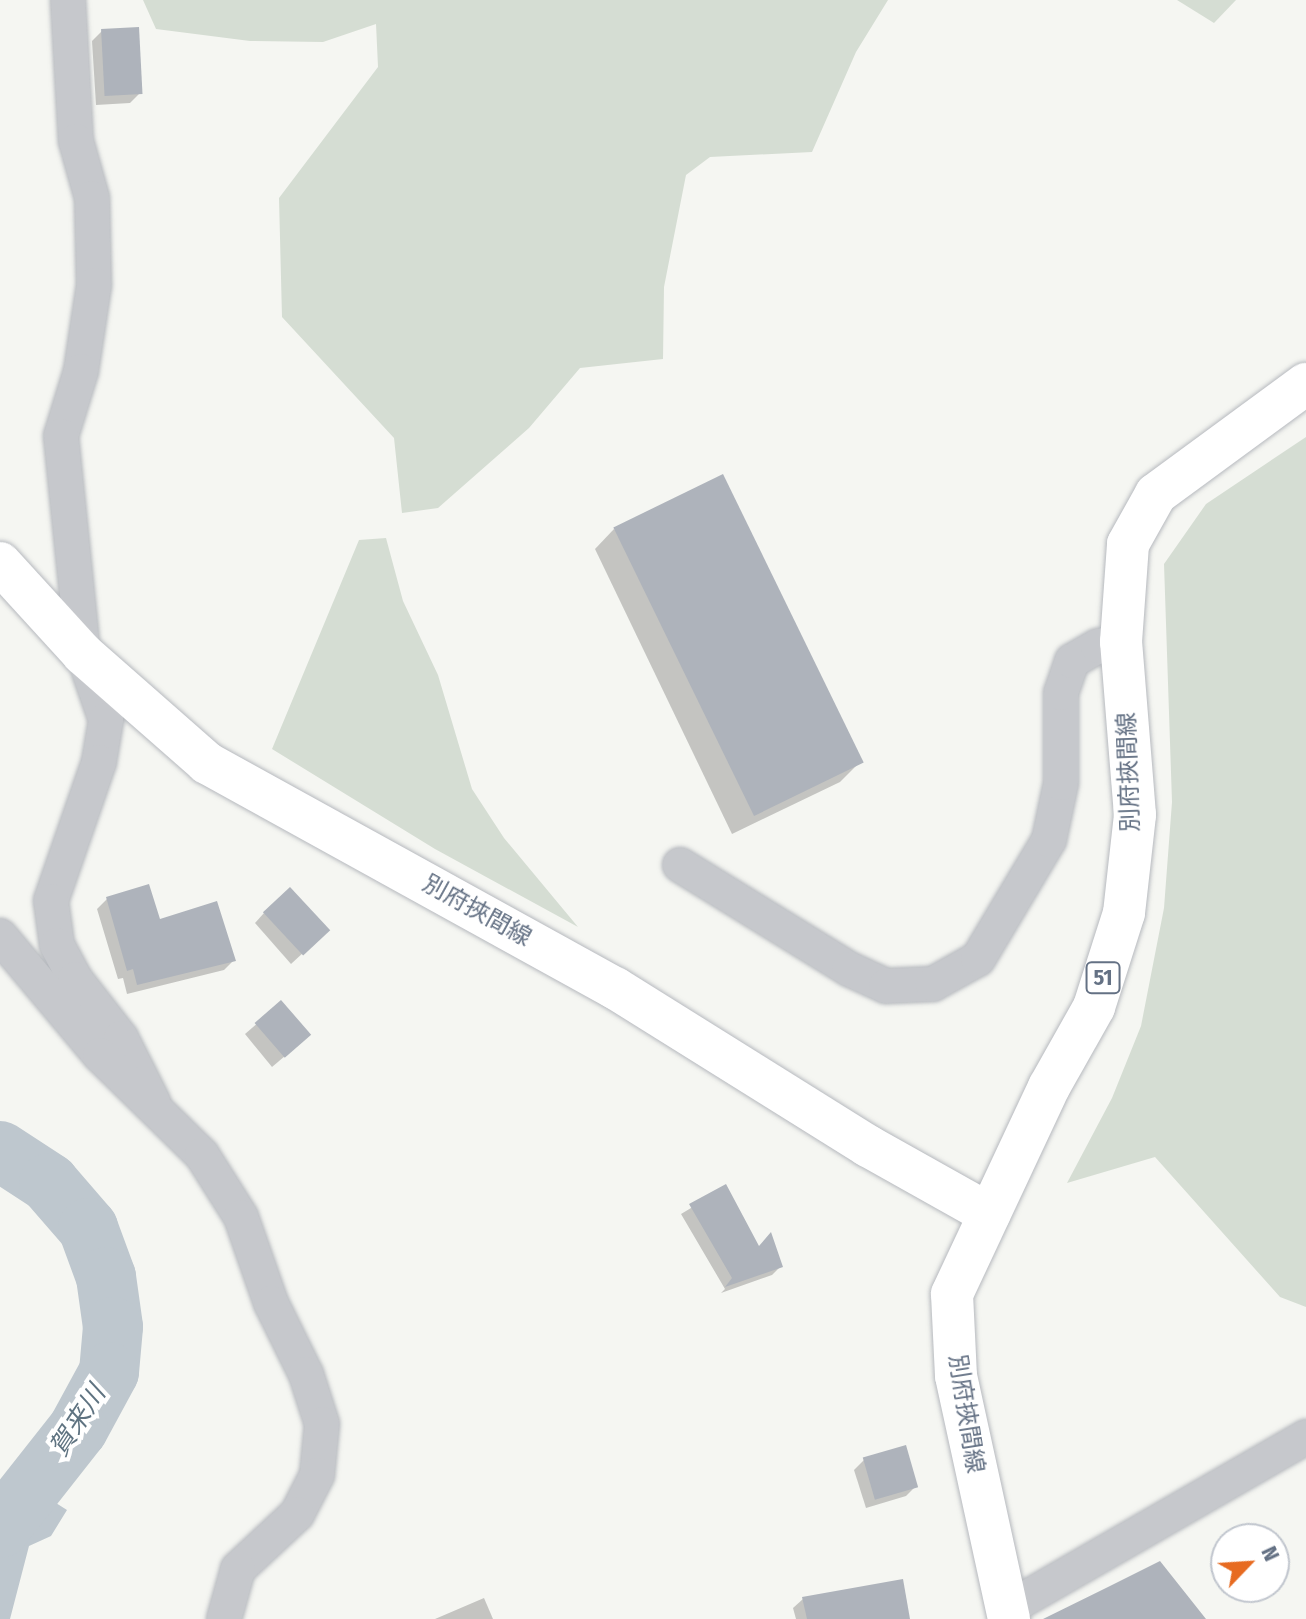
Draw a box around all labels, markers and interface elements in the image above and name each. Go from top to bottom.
street label: 別府挾間線 [1113,712,1145,832]
street label: 別府挾間線 [418,869,536,953]
road number: 51 [1085,960,1121,996]
street label: 別府挾間線 [942,1352,990,1476]
water label: 賀来川 [44,1380,112,1462]
north arrow [1210,1523,1290,1603]
text: N [1255,1542,1285,1565]

